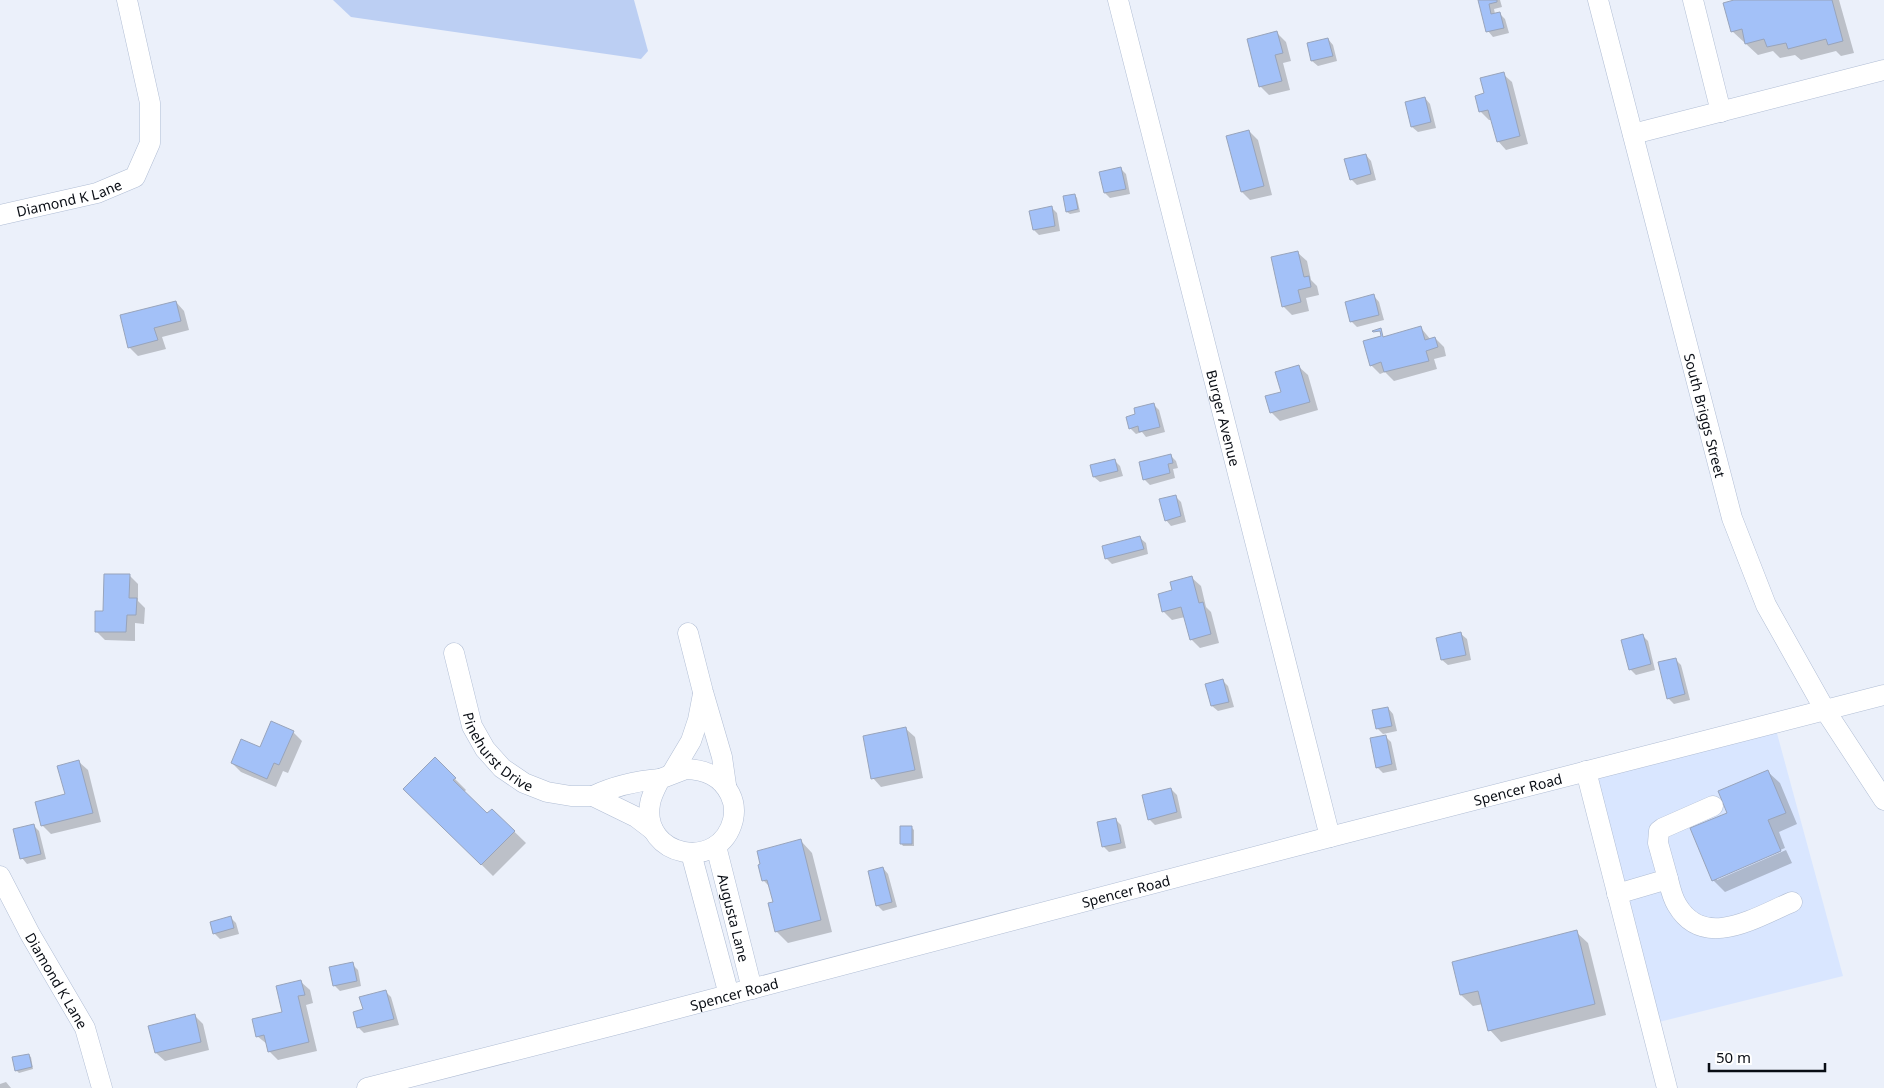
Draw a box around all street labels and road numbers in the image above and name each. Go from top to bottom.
street label: Diamond K Lane [14,174,124,221]
street label: South Briggs Street [1680,351,1731,479]
street label: Burger Avenue [1203,368,1245,468]
street label: Pinehurst Drive [459,710,536,795]
street label: Spencer Road [1471,768,1564,809]
street label: Spencer Road [1080,870,1172,911]
street label: Augusta Lane [714,872,754,964]
street label: Diamond K Lane [22,929,93,1032]
street label: Spencer Road [688,973,780,1014]

